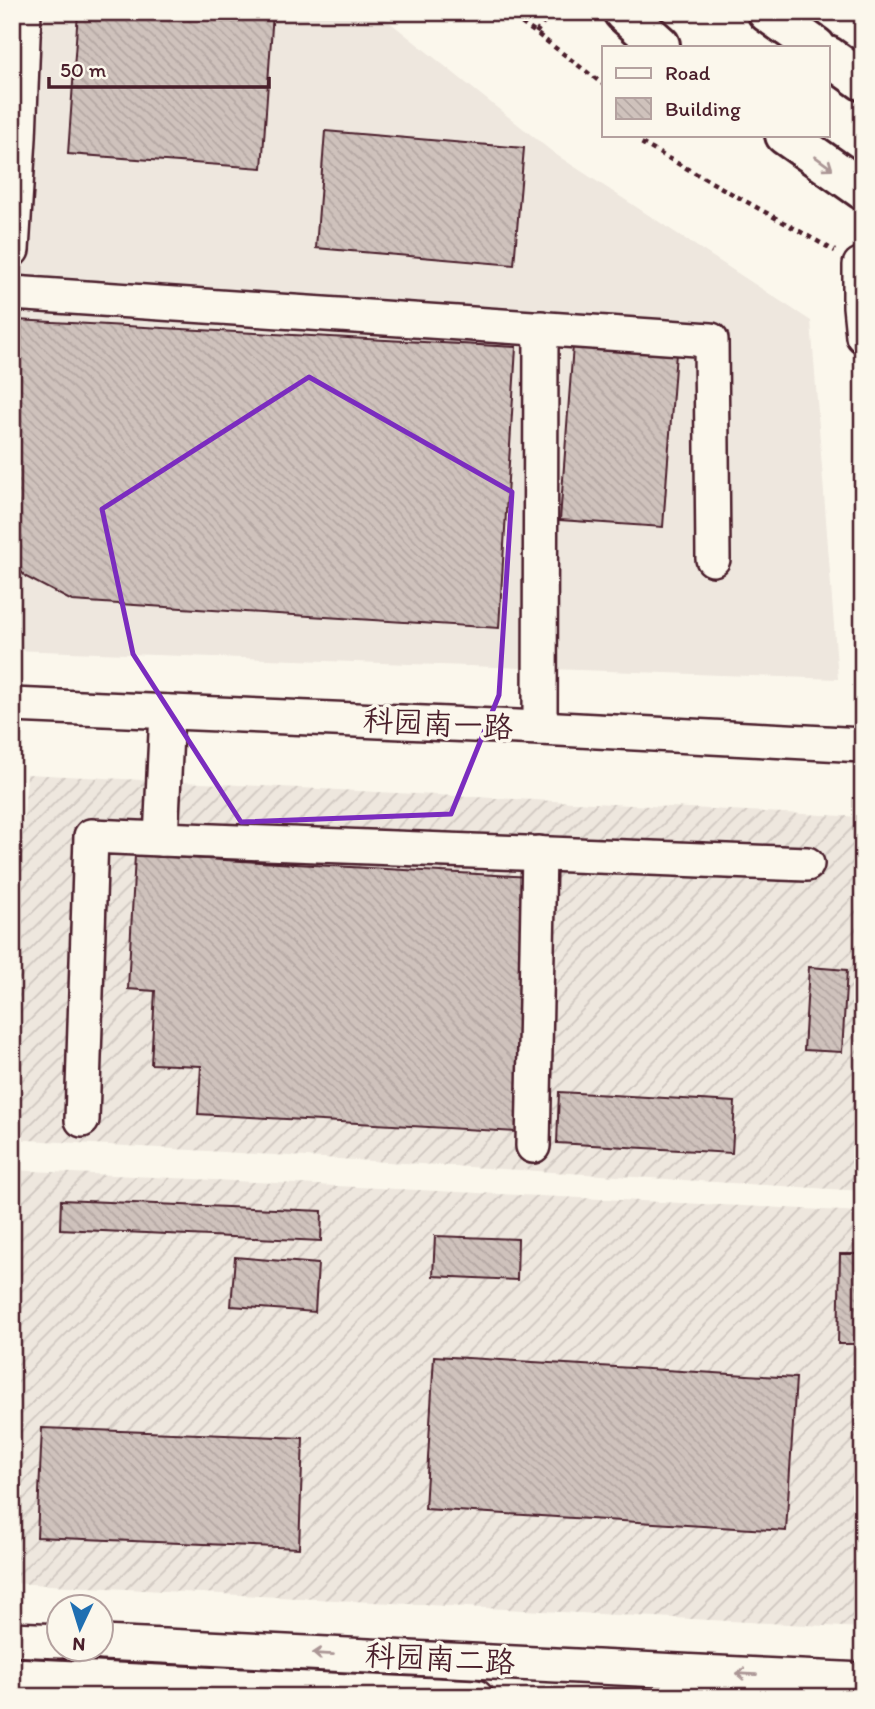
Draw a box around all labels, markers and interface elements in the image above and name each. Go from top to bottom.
scale bar [49,46,270,90]
legend [602,46,830,136]
text: 50 m [60,57,107,82]
text: Road [665,60,711,85]
text: Building [665,96,741,121]
one-way arrow [814,155,833,170]
street label: 科园南一路 [362,701,514,746]
north arrow [46,1594,116,1664]
text: N [72,1633,86,1656]
street label: 科园南二路 [364,1636,516,1681]
one-way arrow [311,1647,334,1660]
one-way arrow [735,1667,757,1680]

